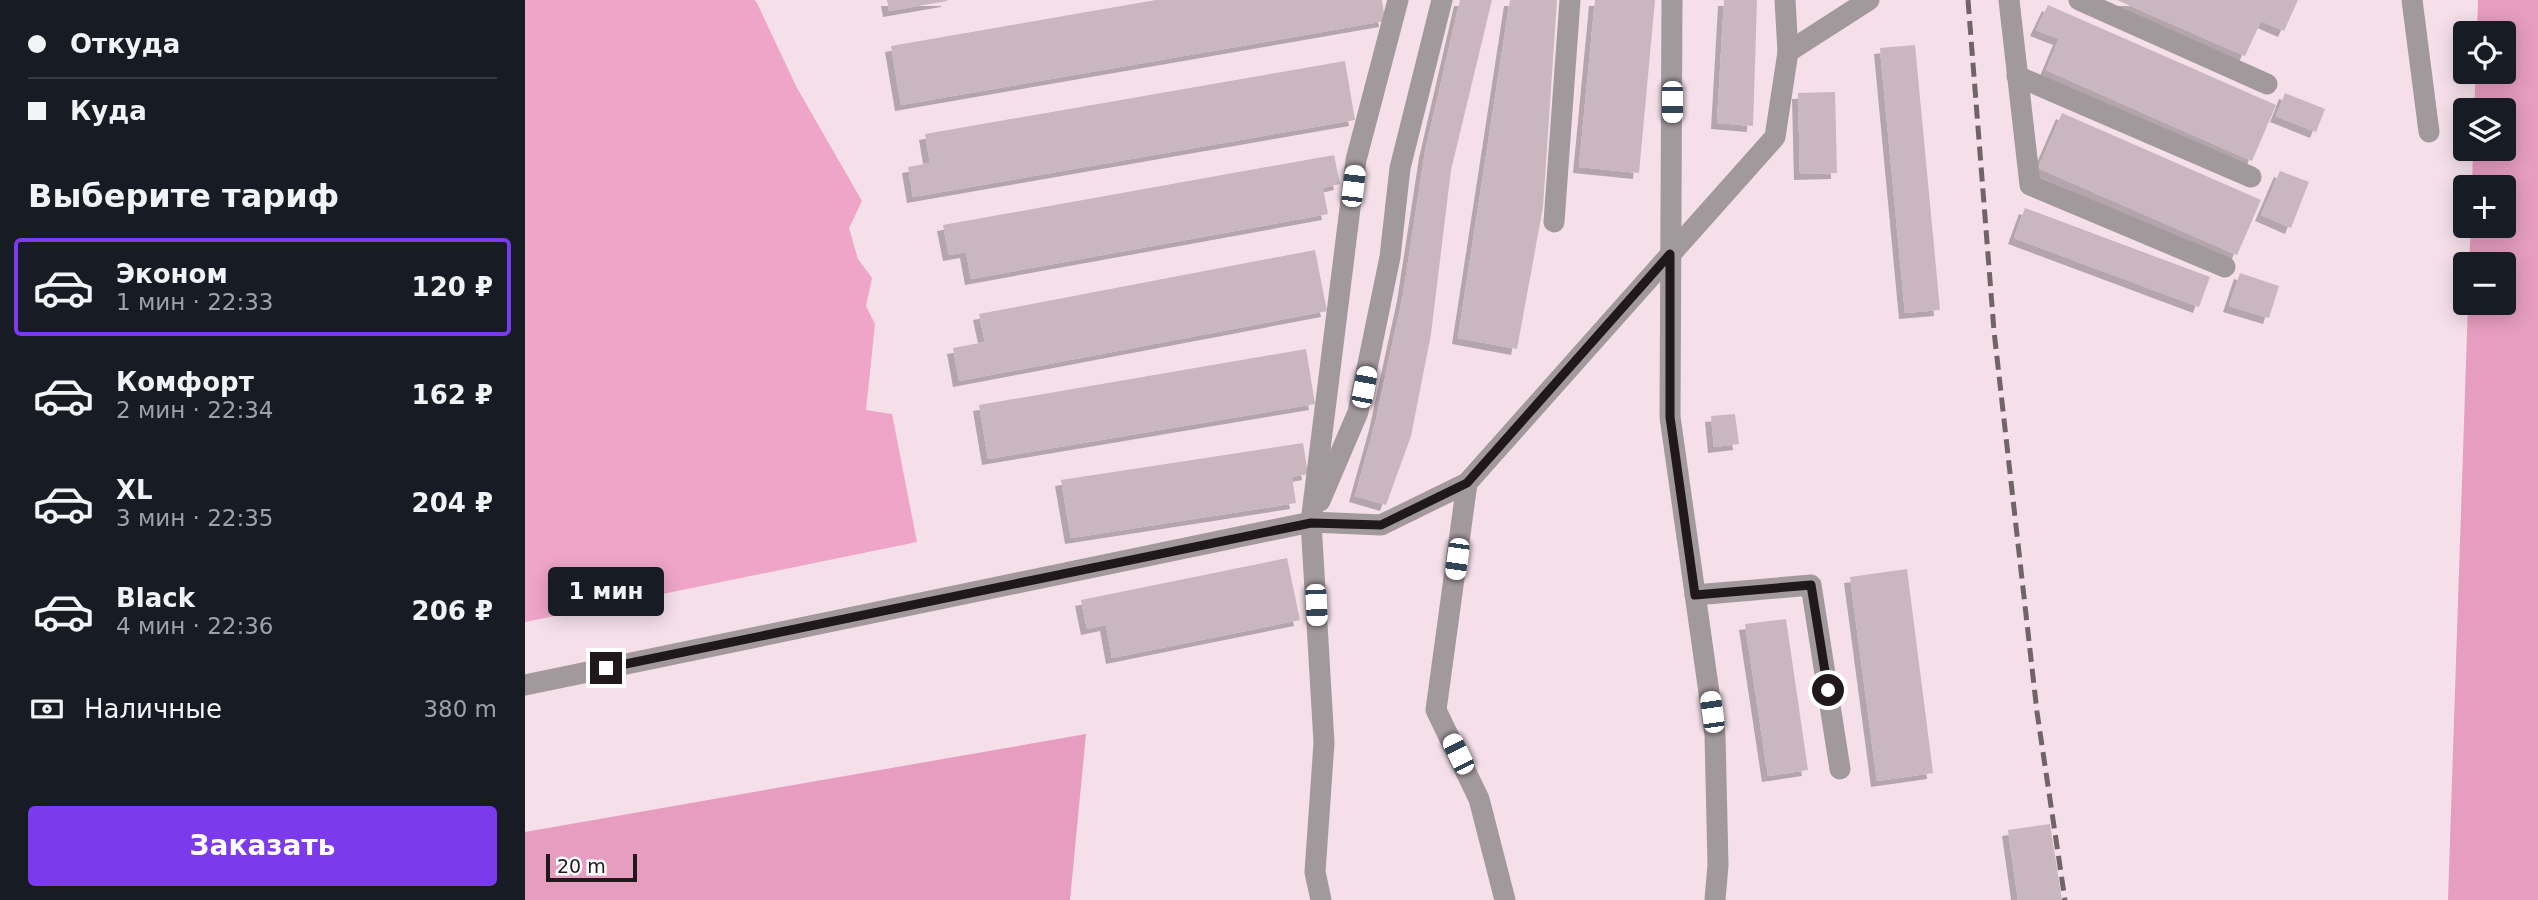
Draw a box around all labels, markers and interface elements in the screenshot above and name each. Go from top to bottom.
map controls [2453,21,2516,315]
button: locate [2453,21,2516,84]
text: Откуда [70,29,180,59]
car [1662,81,1683,123]
text: Куда [70,96,147,126]
button: layers [2453,98,2516,161]
car [1341,164,1366,208]
button: + [2453,175,2516,238]
text: Выберите тариф [28,177,339,215]
button: − [2453,252,2516,315]
icon: car [32,256,95,319]
text: Эконом [116,259,228,289]
text: 120 ₽ [412,272,493,302]
text: 1 мин · 22:33 [116,289,274,315]
icon: car [32,364,95,427]
car [1350,364,1379,410]
text: Комфорт [116,367,254,397]
text: 162 ₽ [412,380,493,410]
text: 2 мин · 22:34 [116,397,274,423]
icon: car [32,472,95,535]
text: XL [116,475,153,505]
text: 204 ₽ [412,488,493,518]
text: 3 мин · 22:35 [116,505,274,531]
car [1444,537,1471,581]
callout: 1 мин [548,566,664,616]
text: 1 мин [569,578,643,604]
icon: car [32,580,95,643]
text: Black [116,583,195,613]
car [1305,583,1328,627]
text: 206 ₽ [412,596,493,626]
text: 4 мин · 22:36 [116,613,274,639]
route end [590,652,622,684]
route start [1812,674,1844,706]
icon: cash [28,690,66,728]
car [1699,690,1726,734]
text: Наличные [84,694,222,724]
text: 380 m [423,696,497,722]
car [1440,731,1477,777]
button: Заказать [28,806,497,886]
scale bar [546,851,637,883]
text: 20 m [557,855,606,877]

